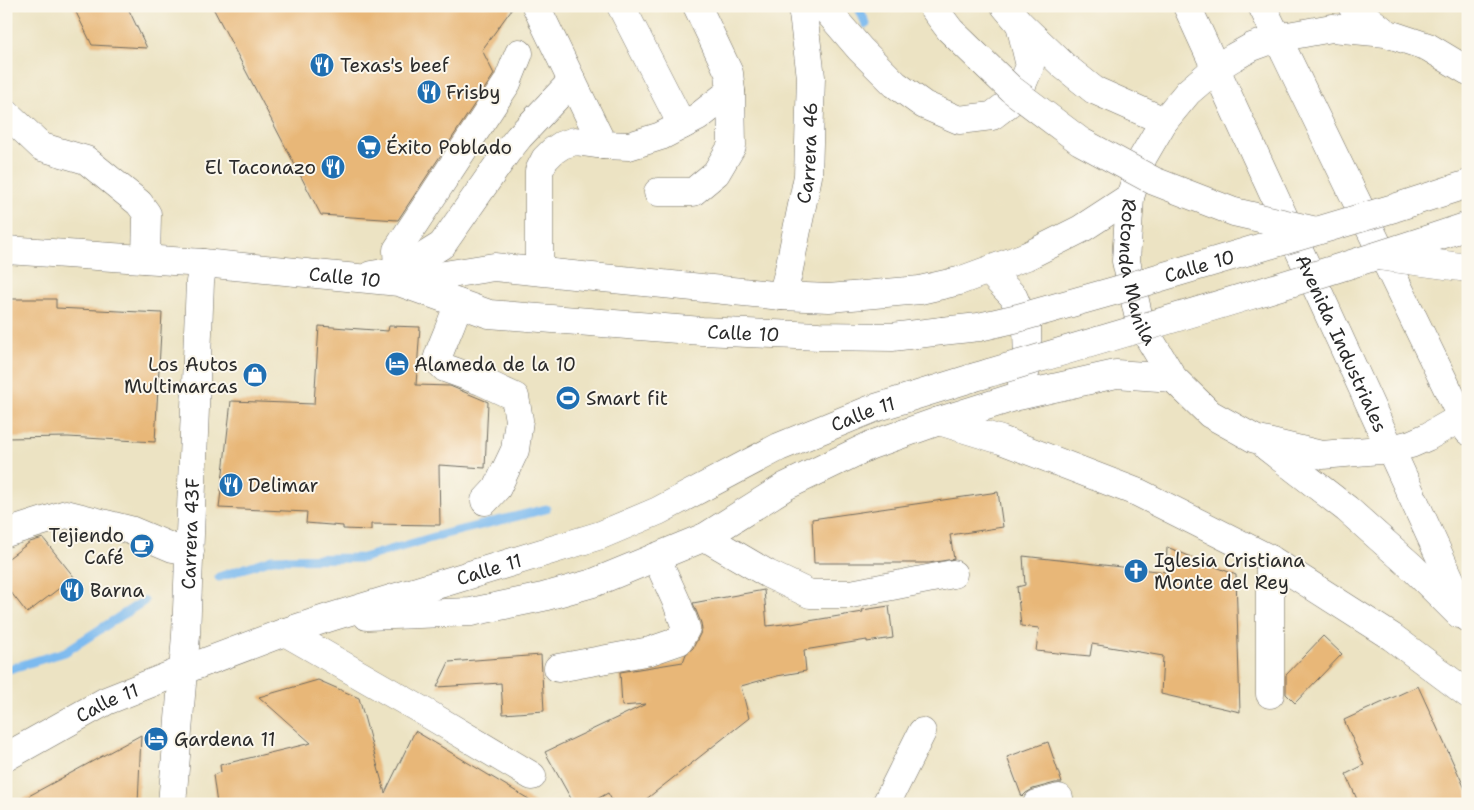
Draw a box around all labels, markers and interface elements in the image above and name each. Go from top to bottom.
restaurant icon: Texas's beef [309,52,335,78]
place label: Texas's beef [340,53,450,78]
restaurant icon: Frisby [416,79,442,105]
place label: Frisby [446,80,500,105]
street label: Carrera 46 [790,101,823,206]
supermarket icon: Éxito Poblado [356,134,382,160]
place label: Éxito Poblado [386,134,512,160]
restaurant icon: El Taconazo [320,154,346,180]
place label: El Taconazo [205,155,316,180]
street label: Rotonda Manila [1113,198,1163,350]
street label: Calle 10 [1161,243,1238,288]
street label: Avenida Industriales [1290,250,1393,436]
street label: Calle 10 [308,261,382,293]
street label: Calle 10 [707,319,780,347]
hotel icon: Alameda de la 10 [384,351,410,377]
place label: Los Autos Multimarcas [124,352,238,399]
place label: Alameda de la 10 [414,352,576,377]
shop icon: Los Autos Multimarcas [242,362,268,388]
sports icon: Smart fit [555,385,581,411]
place label: Smart fit [586,386,668,411]
street label: Calle 11 [827,390,898,437]
restaurant icon: Delimar [218,472,244,498]
place label: Delimar [248,473,318,498]
street label: Carrera 43F [175,477,205,590]
place label: Tejiendo Café [49,523,124,570]
cafe icon: Tejiendo Café [129,533,155,559]
street label: Calle 11 [453,547,525,591]
place label: Iglesia Cristiana Monte del Rey [1154,548,1305,595]
church icon: Iglesia Cristiana Monte del Rey [1123,558,1149,584]
restaurant icon: Barna [59,577,85,603]
place label: Barna [90,578,144,603]
street label: Calle 11 [71,677,142,728]
hotel icon: Gardena 11 [143,726,169,752]
place label: Gardena 11 [174,727,276,752]

